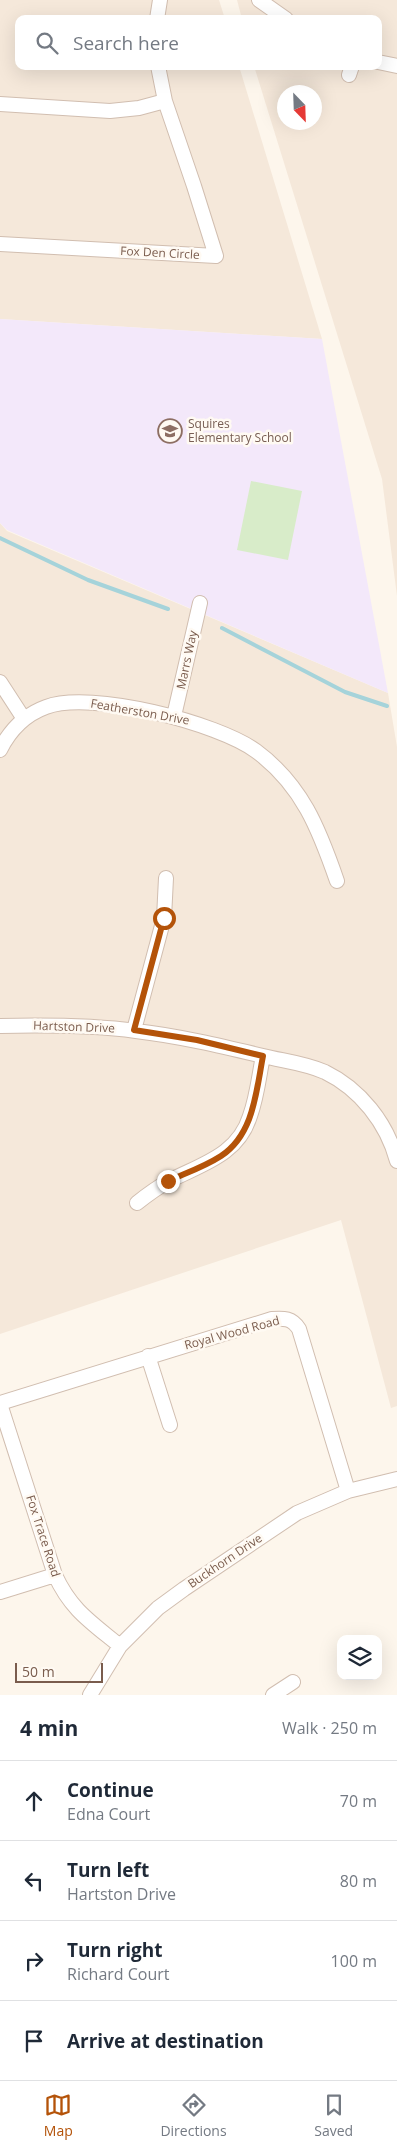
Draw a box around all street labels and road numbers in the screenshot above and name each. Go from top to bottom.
street label: Fox Den Circle [120,242,201,263]
street label: Marrs Way [172,628,201,691]
street label: Featherston Drive [89,694,191,729]
street label: Hartston Drive [33,1017,115,1036]
street label: Royal Wood Road [182,1312,281,1353]
street label: Fox Trace Road [22,1493,65,1579]
street label: Buckhorn Drive [184,1529,266,1592]

